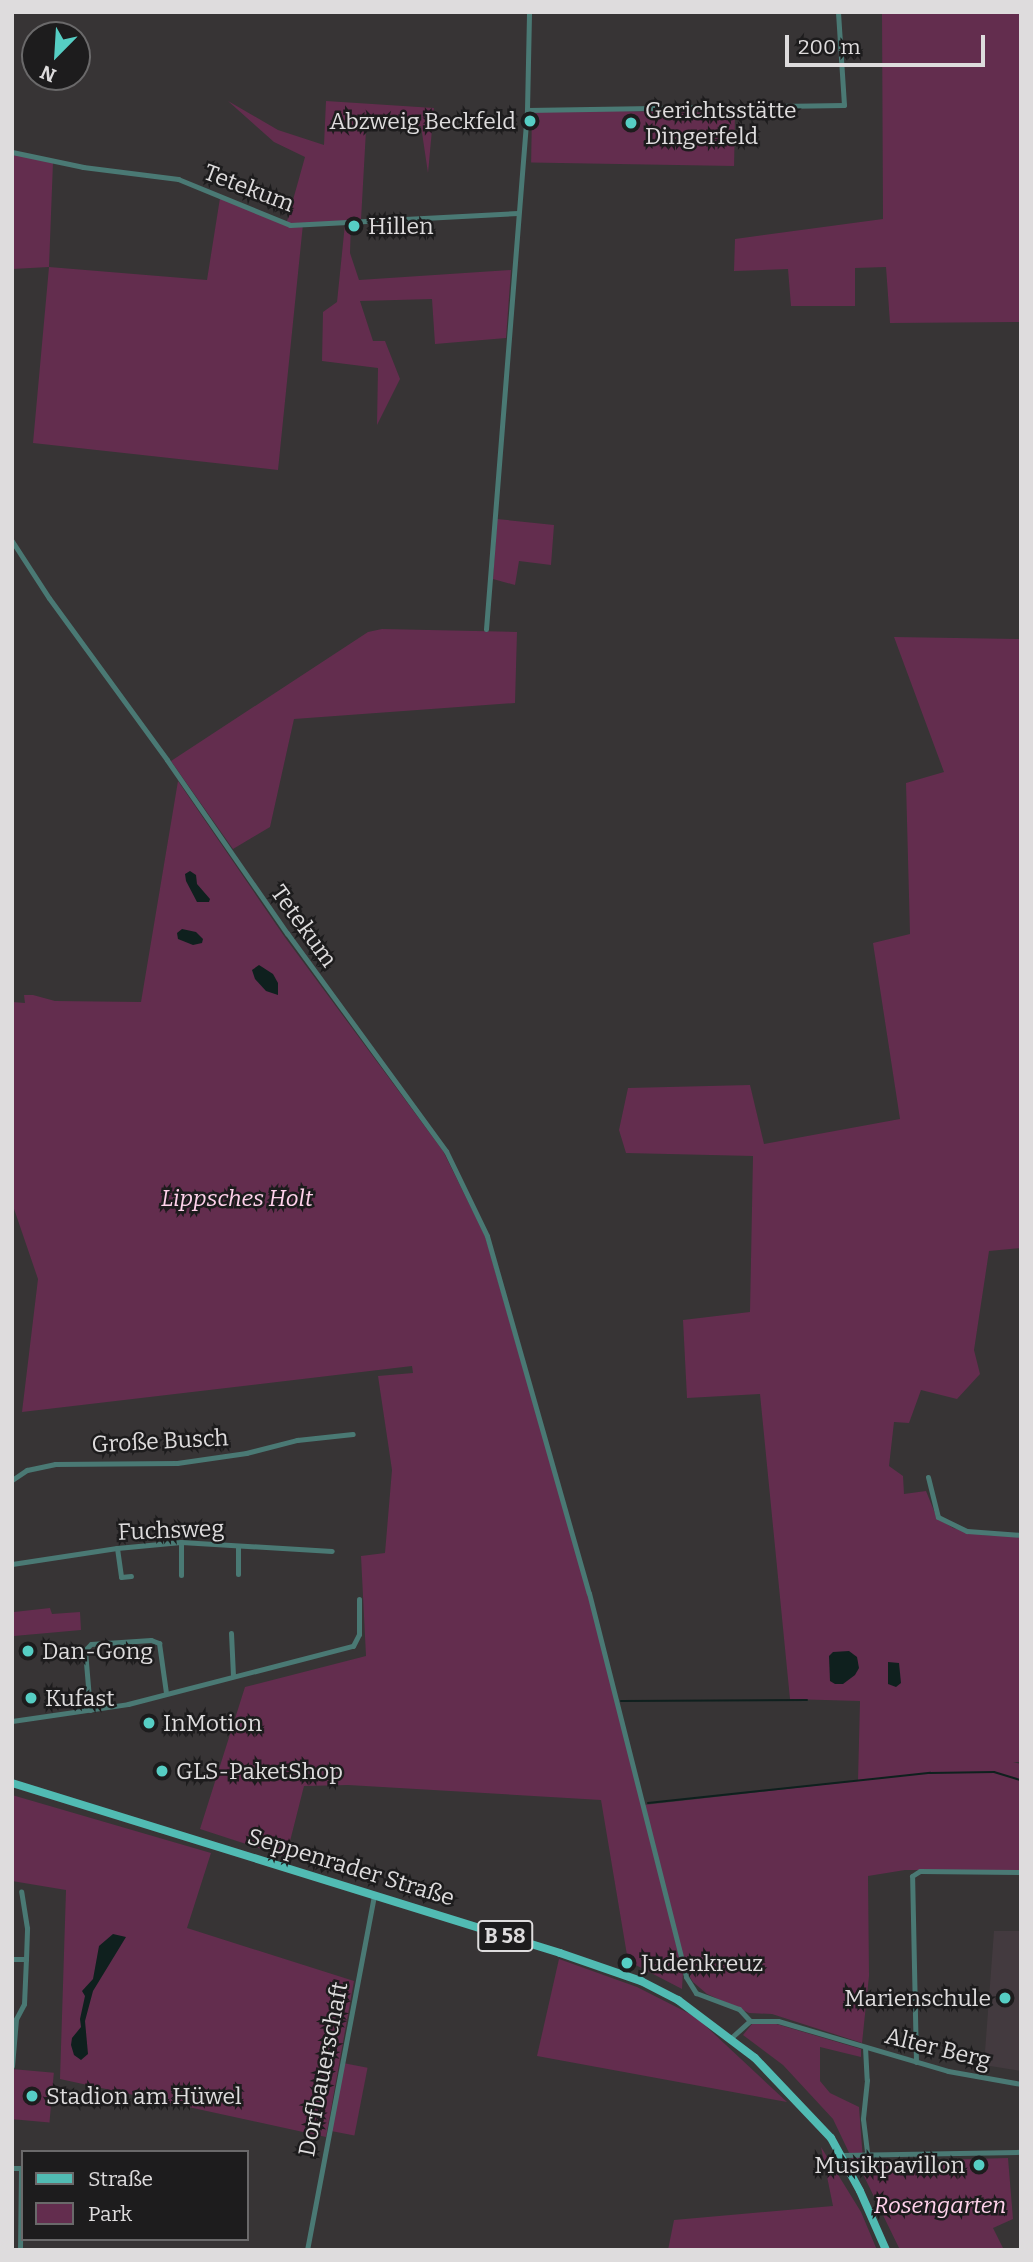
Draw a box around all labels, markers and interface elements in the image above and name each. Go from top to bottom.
north arrow [21,21,91,91]
scale bar [788,21,988,65]
text: 200 m [798,34,861,60]
text: N [37,60,59,87]
place label: Gerichtsstätte Dingerfeld [645,96,797,150]
place label: Abzweig Beckfeld [329,107,516,135]
marker: Abzweig Beckfeld [522,113,538,129]
marker: Gerichtsstätte Dingerfeld [623,115,639,131]
street label: Tetekum [200,158,298,218]
place label: Hillen [368,212,434,240]
marker: Hillen [346,218,362,234]
street label: Tetekum [265,880,343,972]
park label: Lippsches Holt [161,1184,313,1212]
street label: Große Busch [91,1424,229,1458]
street label: Fuchsweg [117,1514,225,1546]
place label: Dan-Gong [42,1637,153,1665]
marker: Dan-Gong [20,1643,36,1659]
place label: Kufast [45,1684,115,1712]
marker: Kufast [23,1690,39,1706]
place label: InMotion [163,1709,262,1737]
marker: InMotion [141,1715,157,1731]
place label: GLS-PaketShop [176,1757,343,1785]
marker: GLS-PaketShop [154,1763,170,1779]
street label: Seppenrader Straße [244,1822,458,1912]
road number: B 58 [477,1918,533,1954]
place label: Judenkreuz [641,1949,763,1977]
marker: Judenkreuz [619,1955,635,1971]
street label: Dorfbauerschaft [293,1979,353,2159]
place label: Marienschule [844,1984,991,2012]
marker: Marienschule [997,1990,1013,2006]
street label: Alter Berg [882,2022,994,2074]
place label: Stadion am Hüwel [46,2082,242,2110]
marker: Stadion am Hüwel [24,2088,40,2104]
legend [21,2150,248,2241]
place label: Musikpavillon [814,2151,965,2179]
marker: Musikpavillon [971,2157,987,2173]
text: Straße [88,2166,153,2192]
park label: Rosengarten [874,2191,1006,2219]
text: Park [88,2201,132,2227]

